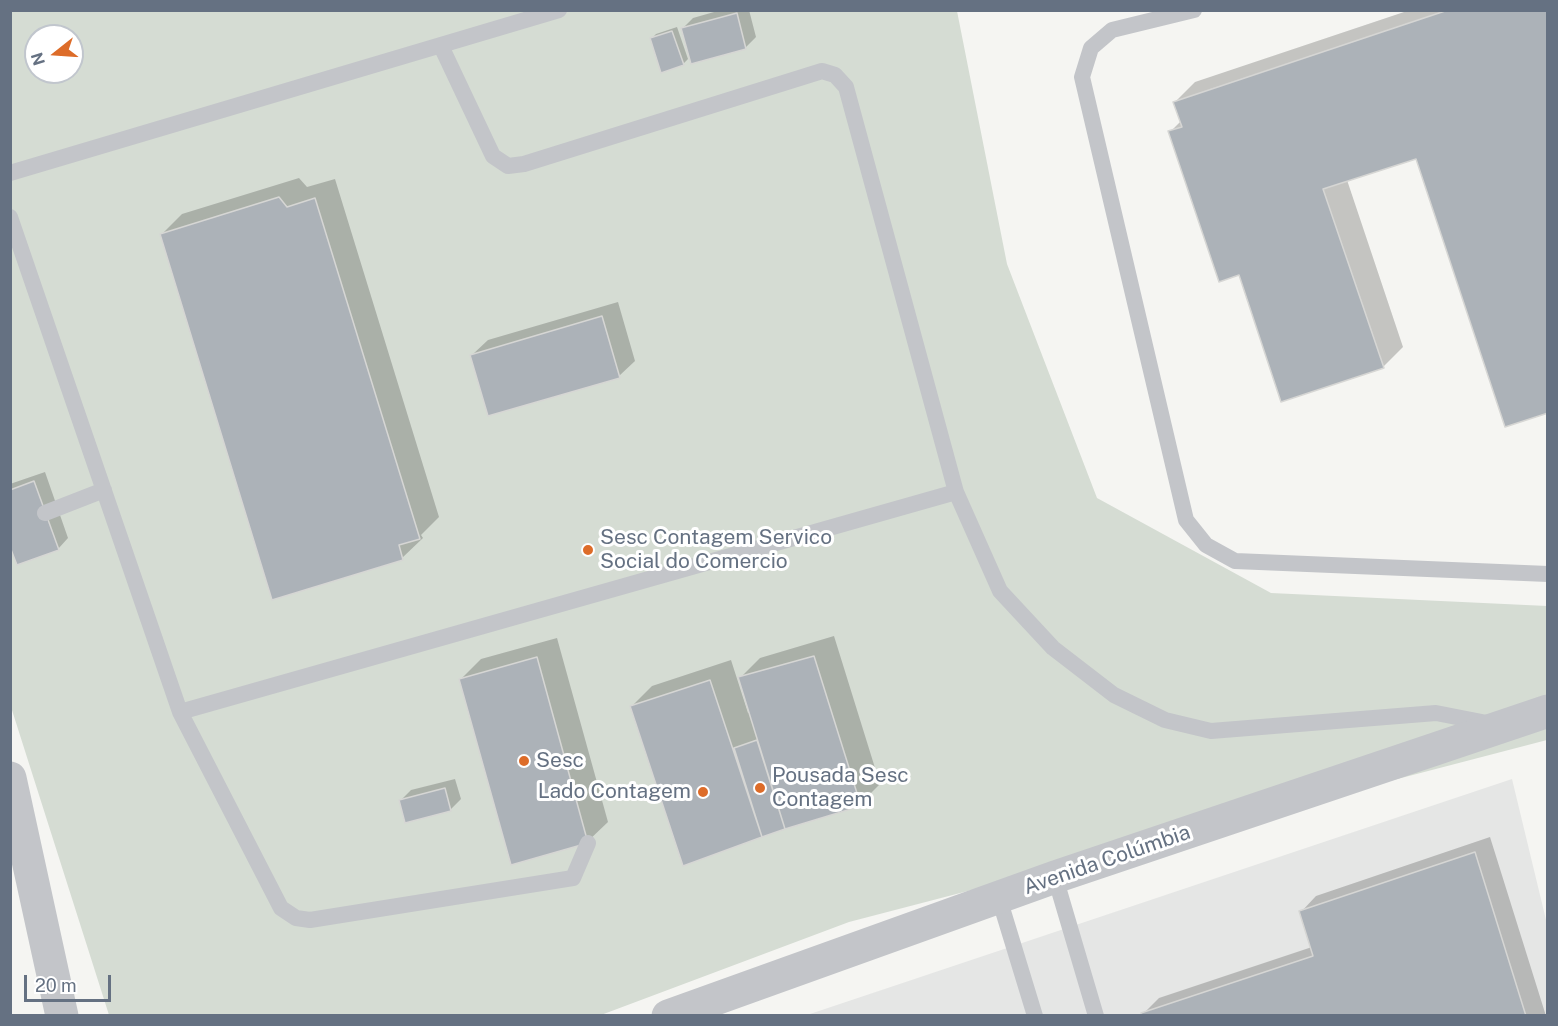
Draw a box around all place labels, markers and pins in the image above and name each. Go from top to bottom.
place label: Sesc Contagem Servico Social do Comercio [600,525,832,575]
marker: Sesc Contagem Servico Social do Comercio [581,543,595,557]
place label: Sesc [536,748,584,774]
marker: Sesc [517,754,531,768]
place label: Pousada Sesc Contagem [772,763,909,813]
place label: Lado Contagem [538,779,691,805]
marker: Pousada Sesc Contagem [753,781,767,795]
marker: Lado Contagem [696,785,710,799]

